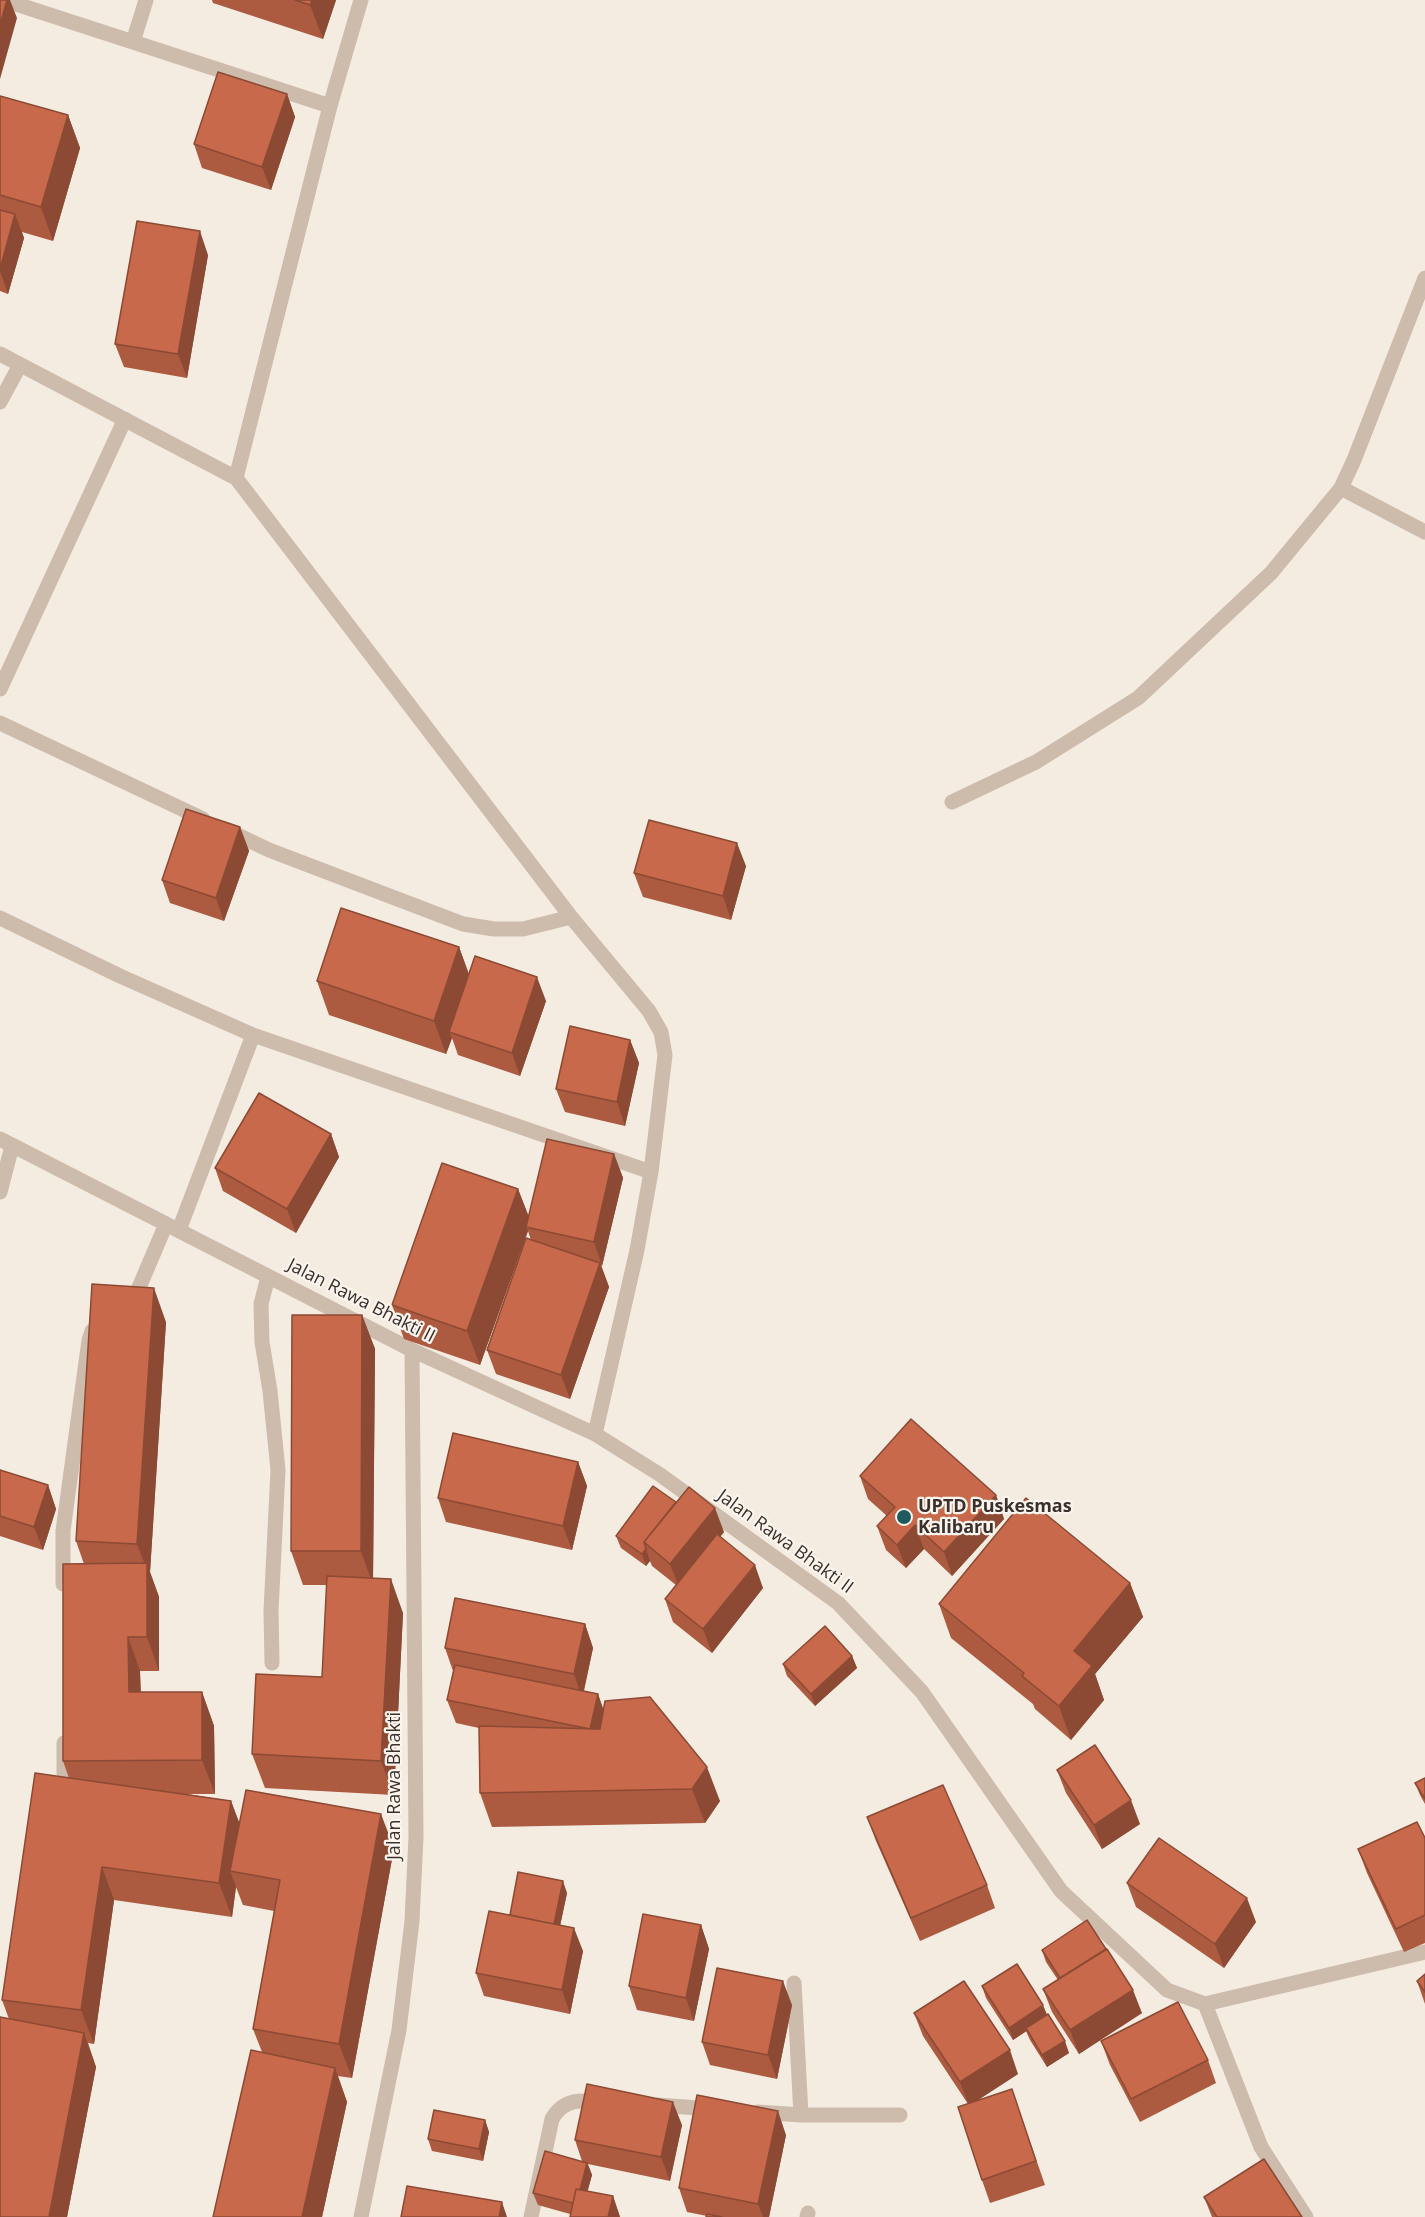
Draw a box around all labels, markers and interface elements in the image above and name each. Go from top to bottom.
street label: Jalan Rawa Bhakti II [284,1254,438,1348]
street label: Jalan Rawa Bhakti II [713,1485,857,1599]
place label: UPTD Puskesmas Kalibaru [918,1496,1072,1538]
marker: UPTD Puskesmas Kalibaru [895,1508,913,1526]
street label: Jalan Rawa Bhakti [384,1712,406,1860]

